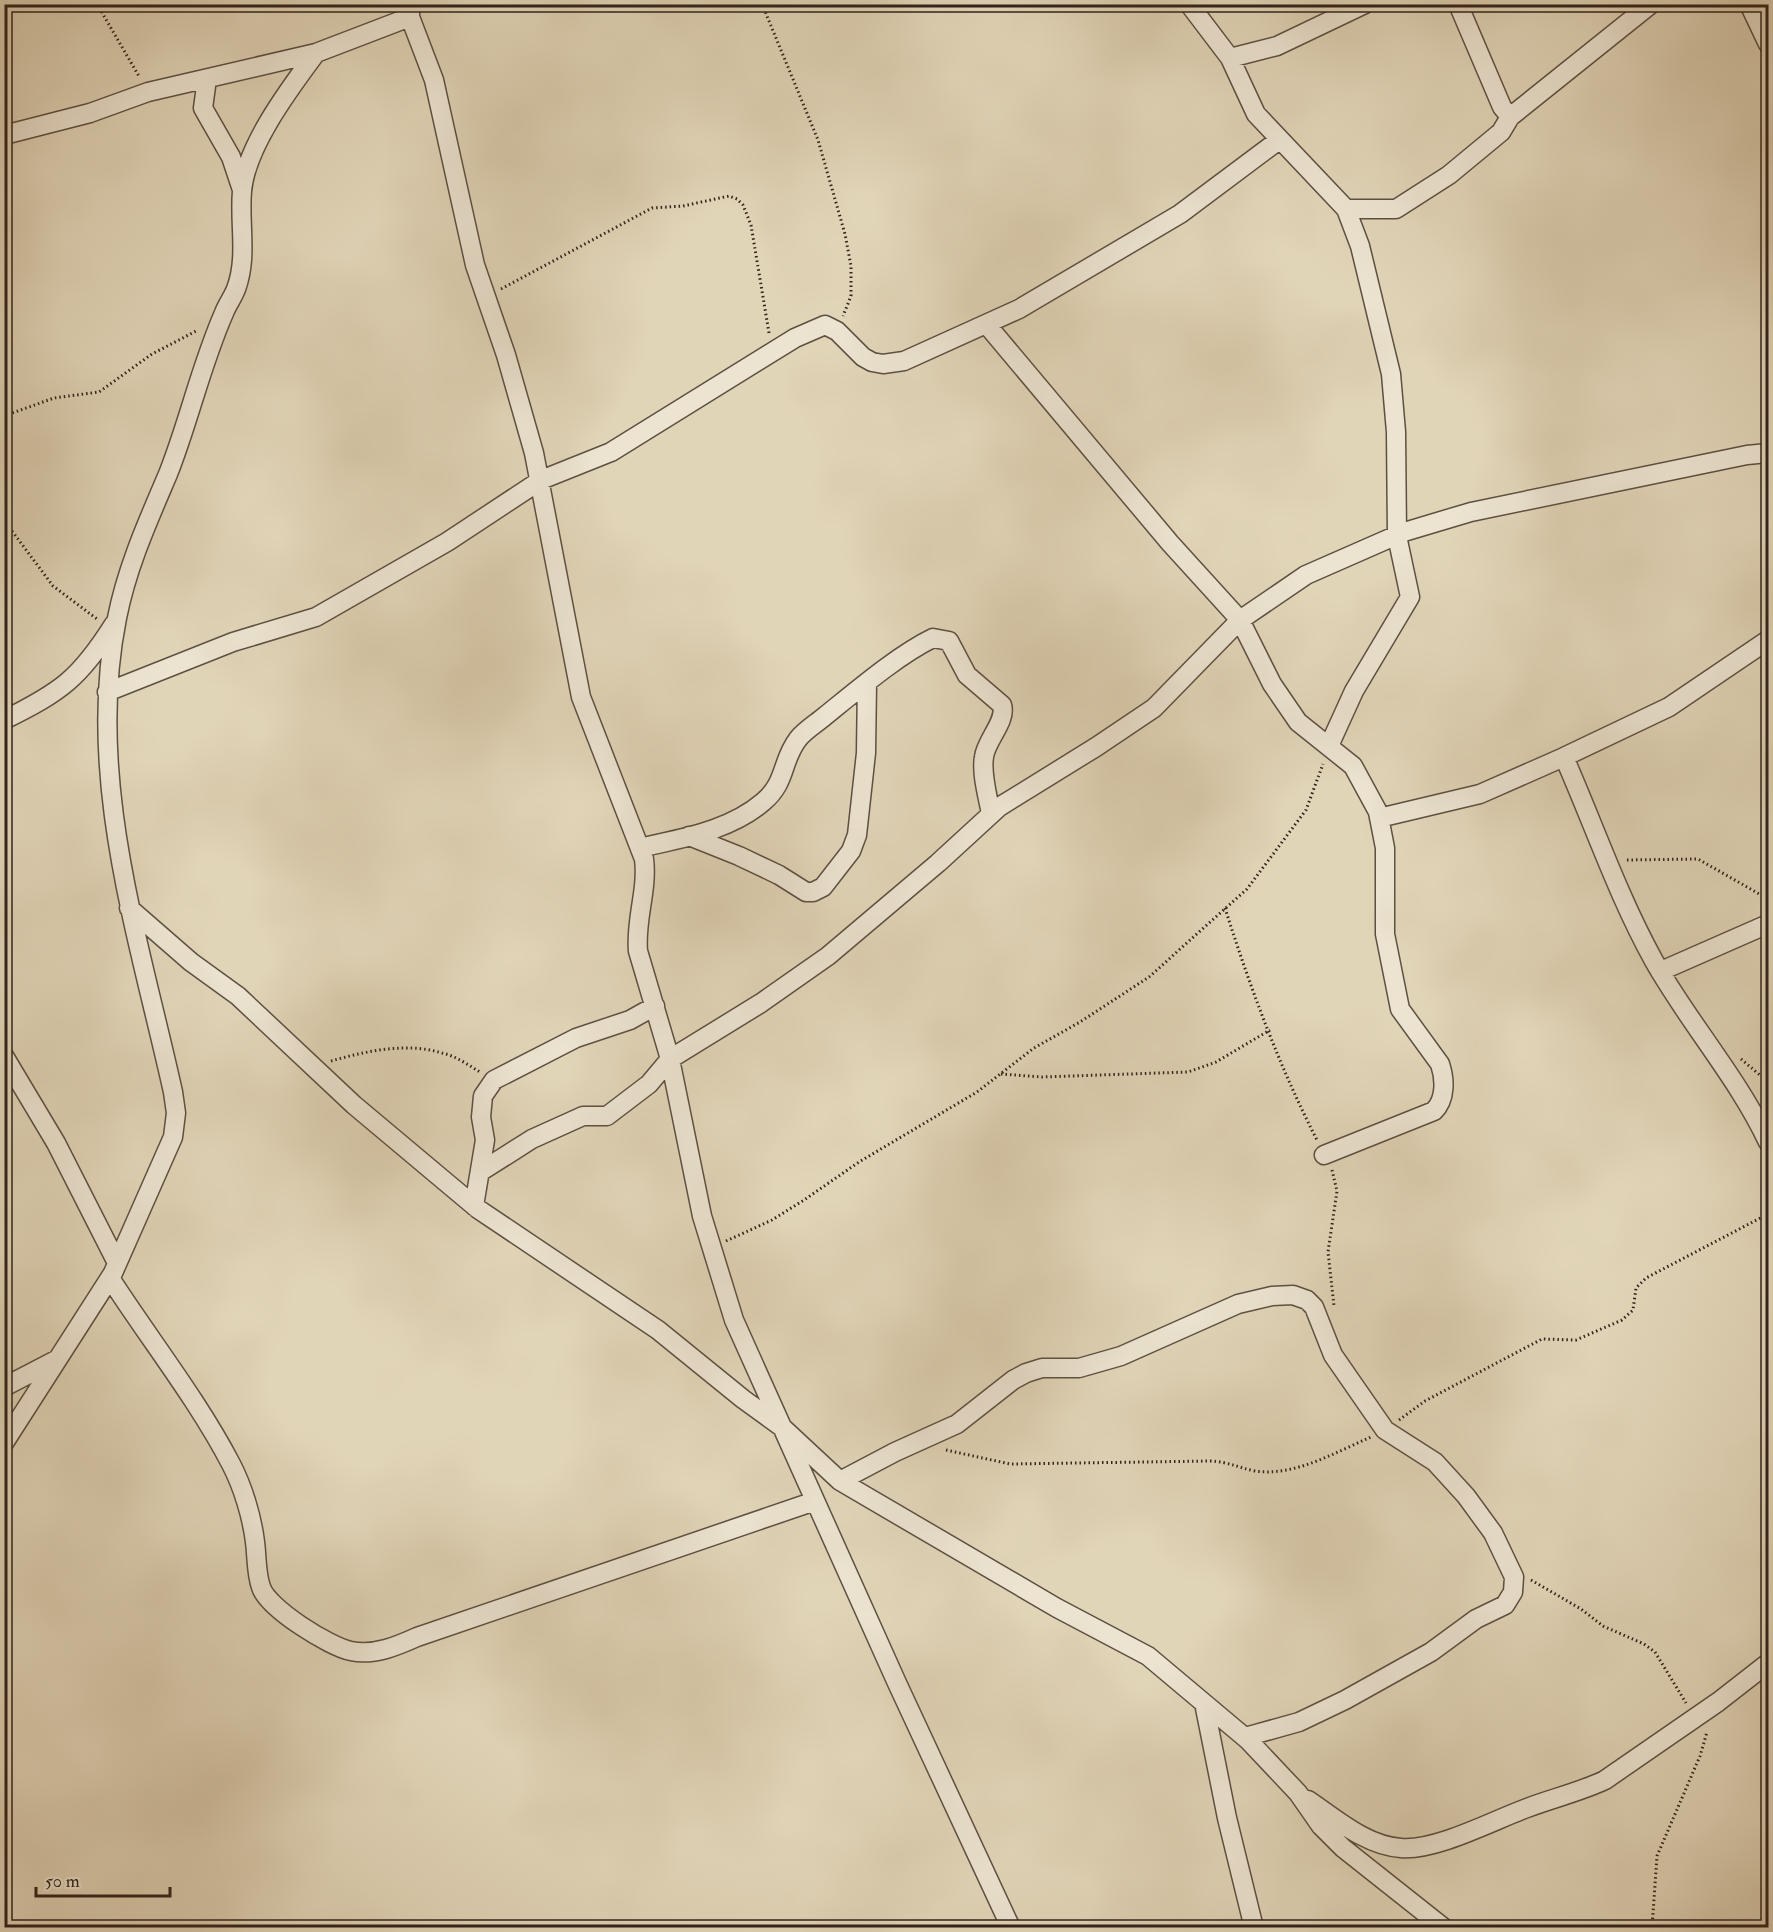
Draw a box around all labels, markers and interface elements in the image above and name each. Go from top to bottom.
scale bar [36,1860,170,1898]
text: 50 m [45,1870,80,1893]

